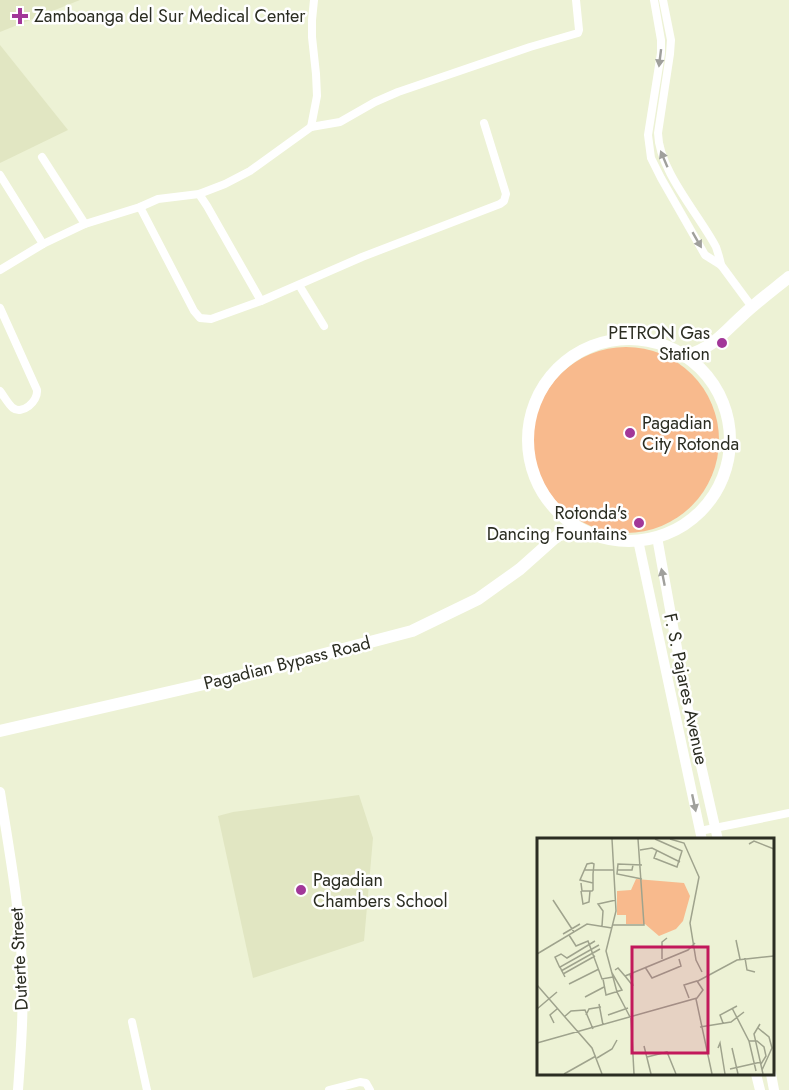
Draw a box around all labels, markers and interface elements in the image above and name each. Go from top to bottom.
place label: Zamboanga del Sur Medical Center [34,3,306,29]
marker: Zamboanga del Sur Medical Center [11,7,29,25]
one-way arrow [655,48,665,67]
one-way arrow [659,149,669,167]
one-way arrow [691,232,702,248]
place label: PETRON Gas Station [608,320,710,367]
marker: PETRON Gas Station [715,336,729,350]
place label: Pagadian City Rotonda [642,410,739,457]
marker: Pagadian City Rotonda [623,426,637,440]
place label: Rotonda's Dancing Fountains [487,500,627,547]
marker: Rotonda's Dancing Fountains [632,516,646,530]
one-way arrow [659,567,668,586]
street label: F. S. Pajares Avenue [657,611,715,767]
street label: Pagadian Bypass Road [201,630,373,696]
one-way arrow [690,794,700,812]
inset map [537,838,774,1075]
place label: Pagadian Chambers School [313,867,448,914]
marker: Pagadian Chambers School [294,883,308,897]
street label: Duterte Street [3,906,35,1011]

